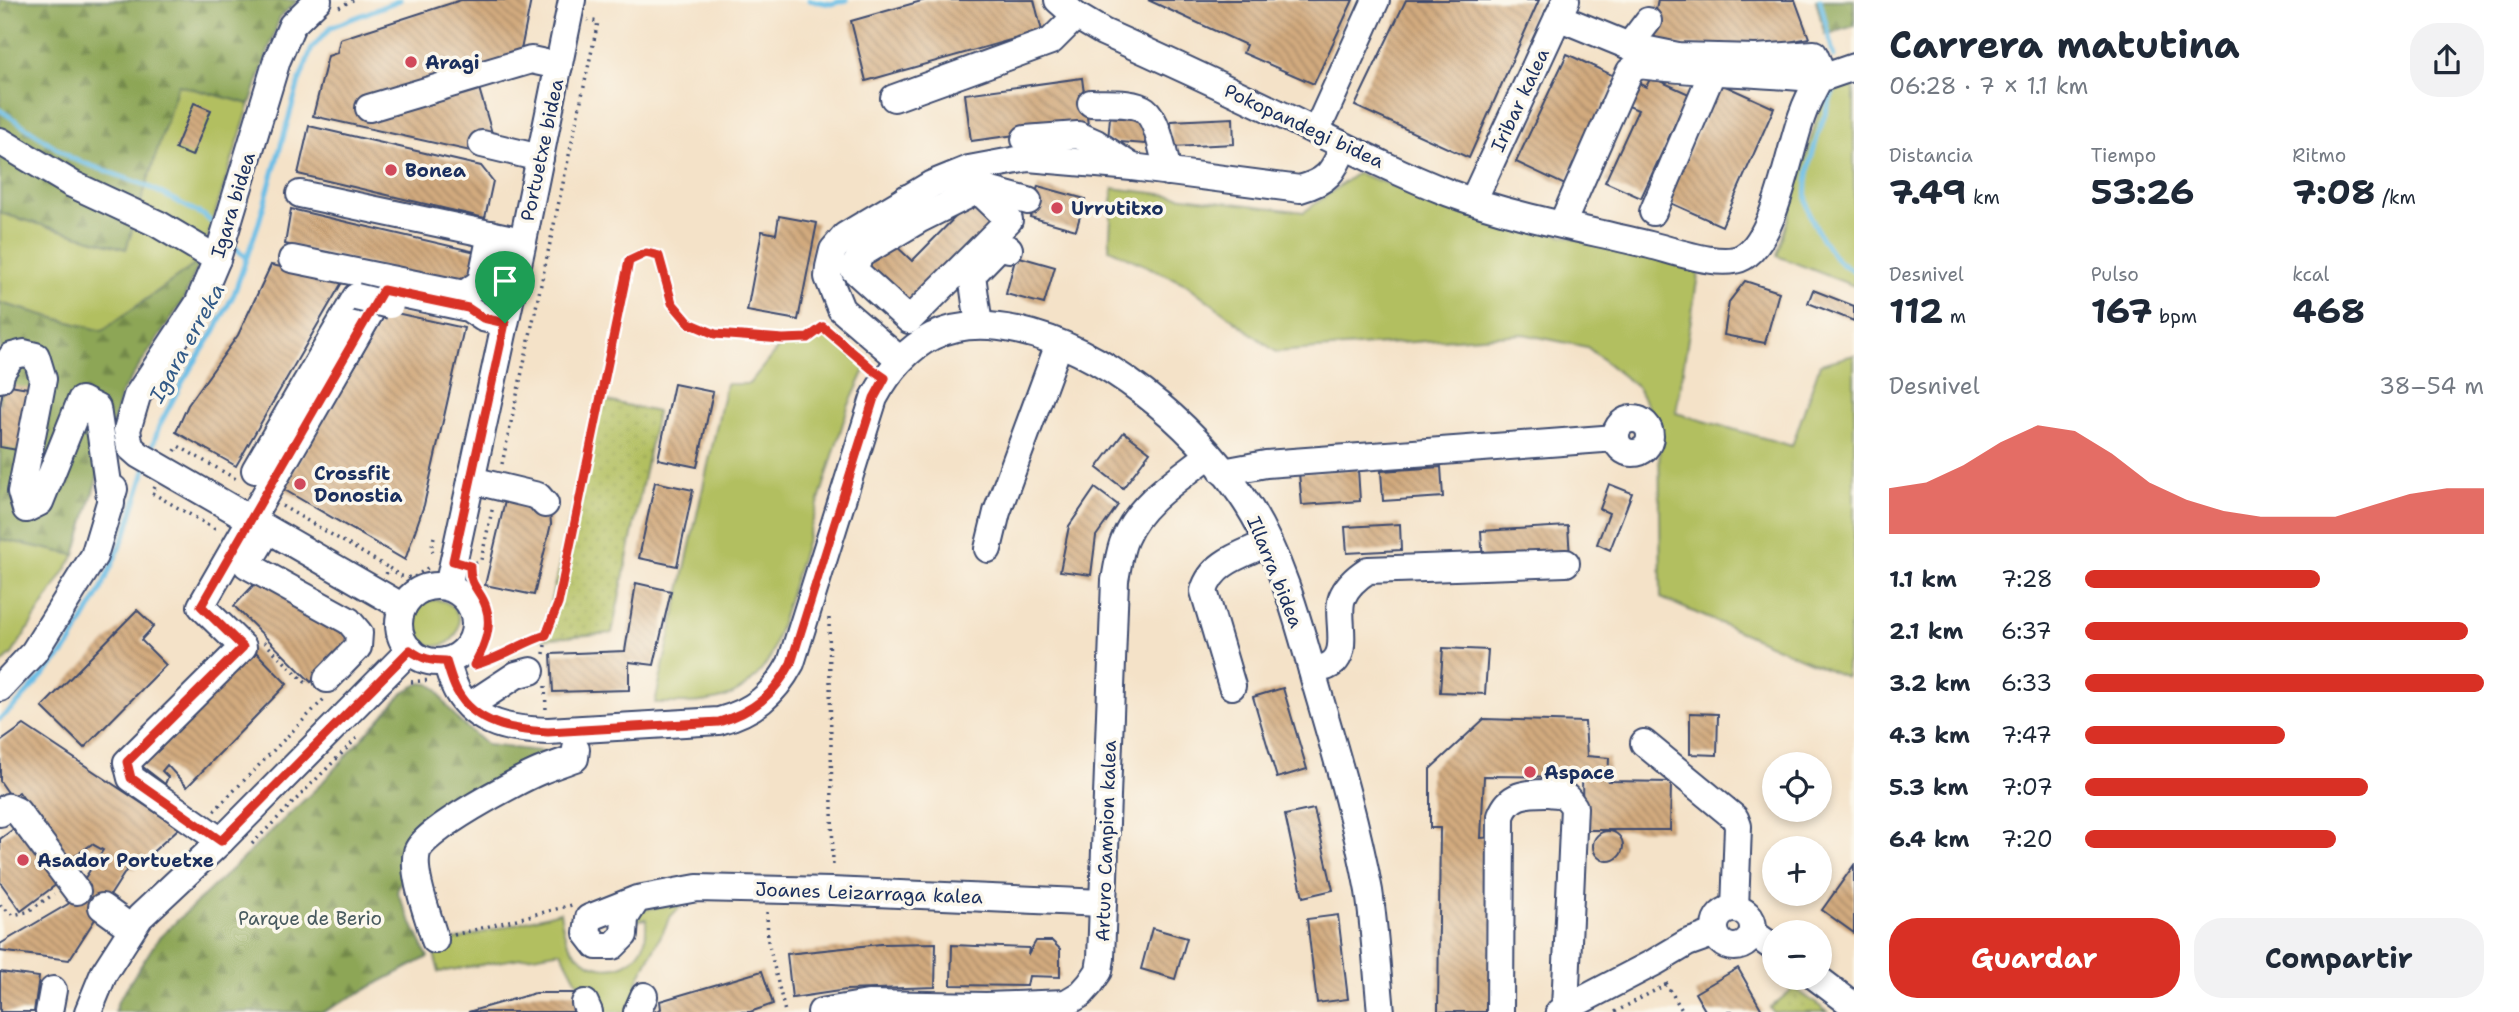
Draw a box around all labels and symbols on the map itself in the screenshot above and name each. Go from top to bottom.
street label: Iribar kalea [1485,44,1555,156]
place label: Aragi [425,50,480,75]
marker: Aragi [403,54,419,70]
street label: Portuetxe bidea [515,76,569,224]
street label: Pokopandegi bidea [1220,78,1388,174]
street label: Igara bidea [205,149,261,261]
place label: Bonea [405,158,466,183]
marker: Bonea [383,162,399,178]
place label: Urrutitxo [1071,196,1164,221]
marker: Urrutitxo [1049,200,1065,216]
pin [475,251,535,323]
water label: Igara erreka [142,278,231,409]
place label: Crossfit Donostia [314,461,402,508]
marker: Crossfit Donostia [292,476,308,492]
street label: Illarra bidea [1241,513,1309,632]
street label: Arturo Campion kalea [1090,740,1122,942]
place label: Aspace [1544,760,1615,785]
marker: Aspace [1522,764,1538,780]
place label: Asador Portuetxe [37,848,214,873]
marker: Asador Portuetxe [15,852,31,868]
street label: Joanes Leizarraga kalea [755,877,983,909]
park label: Parque de Berio [238,906,382,931]

